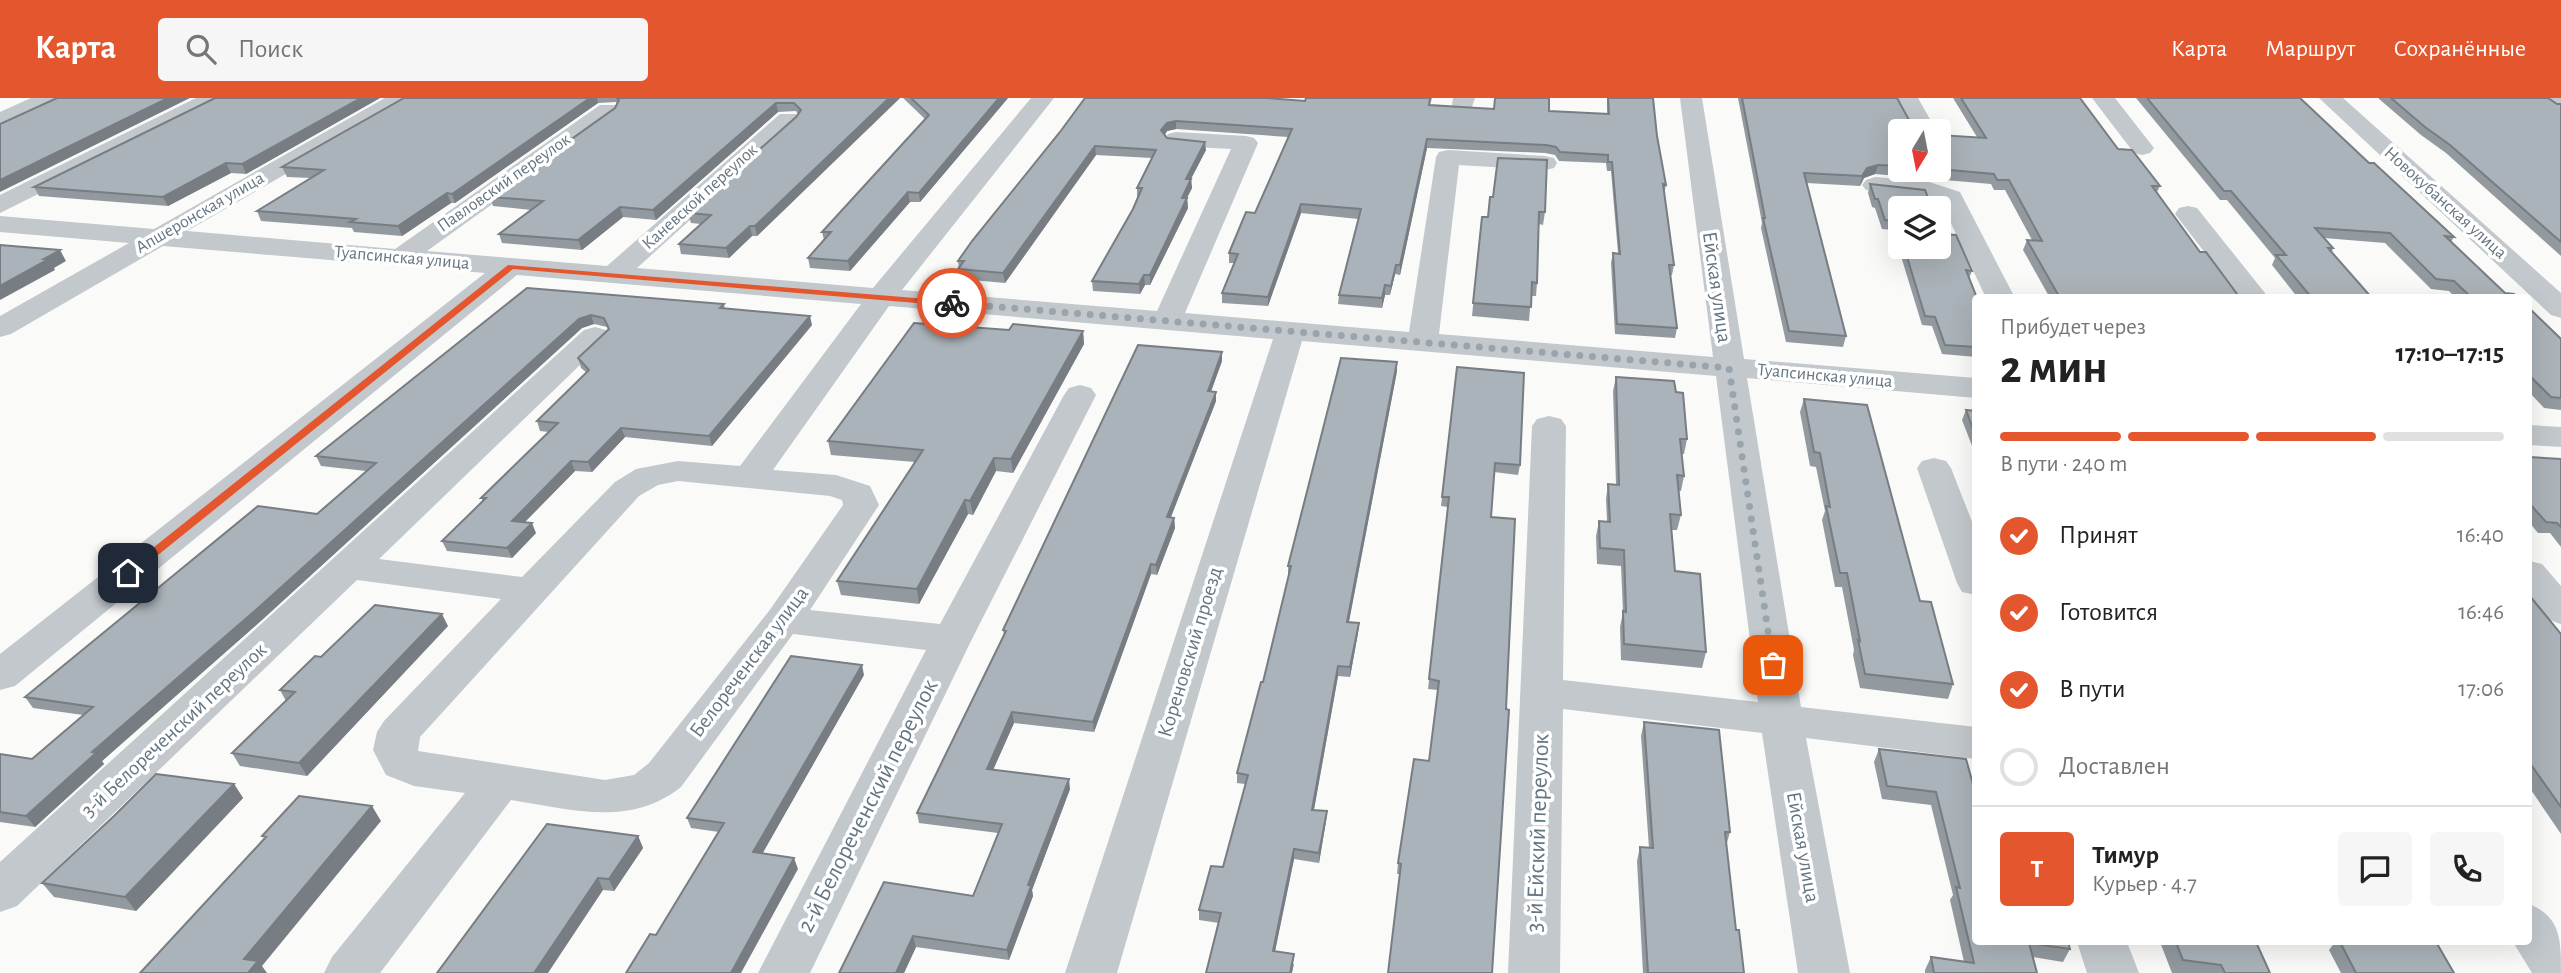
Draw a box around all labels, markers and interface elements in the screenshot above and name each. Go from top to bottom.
search box [158,18,648,81]
icon: search [182,30,220,68]
text: Карта [35,32,116,65]
text: Поиск [238,36,303,62]
text: Карта [2171,37,2227,61]
text: Маршрут [2265,37,2355,61]
text: Сохранённые [2393,37,2526,61]
north arrow [1888,119,1951,182]
map controls [1888,119,1951,259]
street label: Павловский переулок [434,130,574,236]
street label: Каневской переулок [639,140,762,253]
street label: Новокубанская улица [2380,143,2510,262]
street label: Апшеронская улица [133,169,267,257]
button: layers [1888,196,1951,259]
street label: Ейская улица [1699,230,1735,344]
street label: Туапсинская улица [334,243,470,273]
courier [917,268,987,338]
icon: bike [933,284,971,322]
text: Прибудет через [2000,316,2146,339]
text: 17:10–17:15 [2395,340,2504,366]
text: 2 мин [2000,345,2108,391]
street label: Туапсинская улица [1757,361,1893,391]
text: В пути · 240 m [2000,453,2128,476]
icon: check [2000,517,2038,555]
text: Принят [2059,522,2138,548]
text: 16:40 [2457,524,2504,547]
pin [98,543,158,603]
icon: home [109,554,147,592]
street label: Кореновский проезд [1154,564,1226,740]
street label: Белореченская улица [686,582,813,741]
icon: check [2000,594,2038,632]
text: Готовится [2059,599,2158,625]
text: 16:46 [2458,601,2504,624]
pin [1743,635,1803,695]
street label: 3-й Белореченский переулок [77,639,271,821]
icon: bag [1754,646,1792,684]
icon: check [2000,671,2038,709]
street label: 2-й Белореченский переулок [794,676,942,936]
text: В пути [2059,676,2125,702]
text: 17:06 [2458,678,2504,701]
street label: 3-й Ейский переулок [1523,733,1553,933]
text: Доставлен [2059,753,2170,779]
street label: Ейская улица [1783,790,1823,904]
button: chat [2338,832,2412,906]
button: phone [2430,832,2504,906]
text: Тимур [2092,842,2159,868]
text: Т [2031,856,2043,882]
text: Курьер · 4.7 [2092,873,2197,896]

